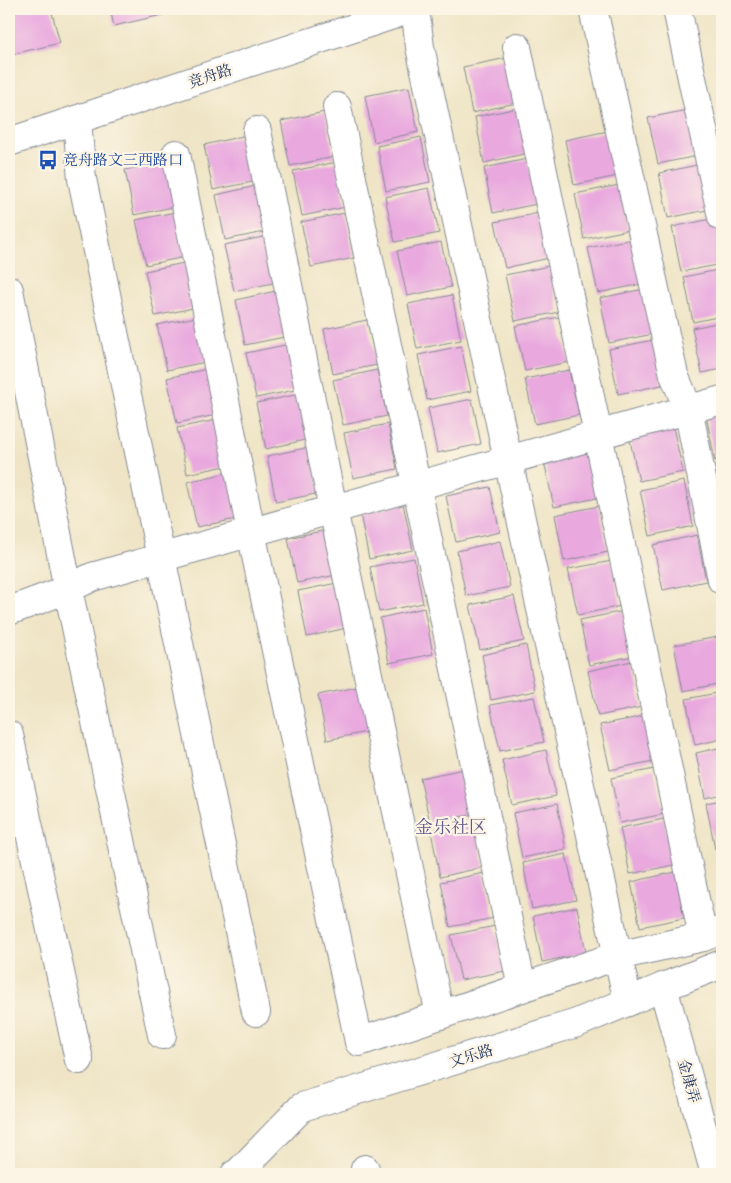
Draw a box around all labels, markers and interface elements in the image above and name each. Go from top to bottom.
street label: 竞舟路 [186,60,234,92]
bus stop icon: 竞舟路文三西路口 [37,149,59,171]
place label: 竞舟路文三西路口 [63,151,183,169]
district label: 金乐社区 [415,816,487,838]
street label: 文乐路 [447,1041,495,1071]
street label: 金康弄 [674,1057,704,1105]

